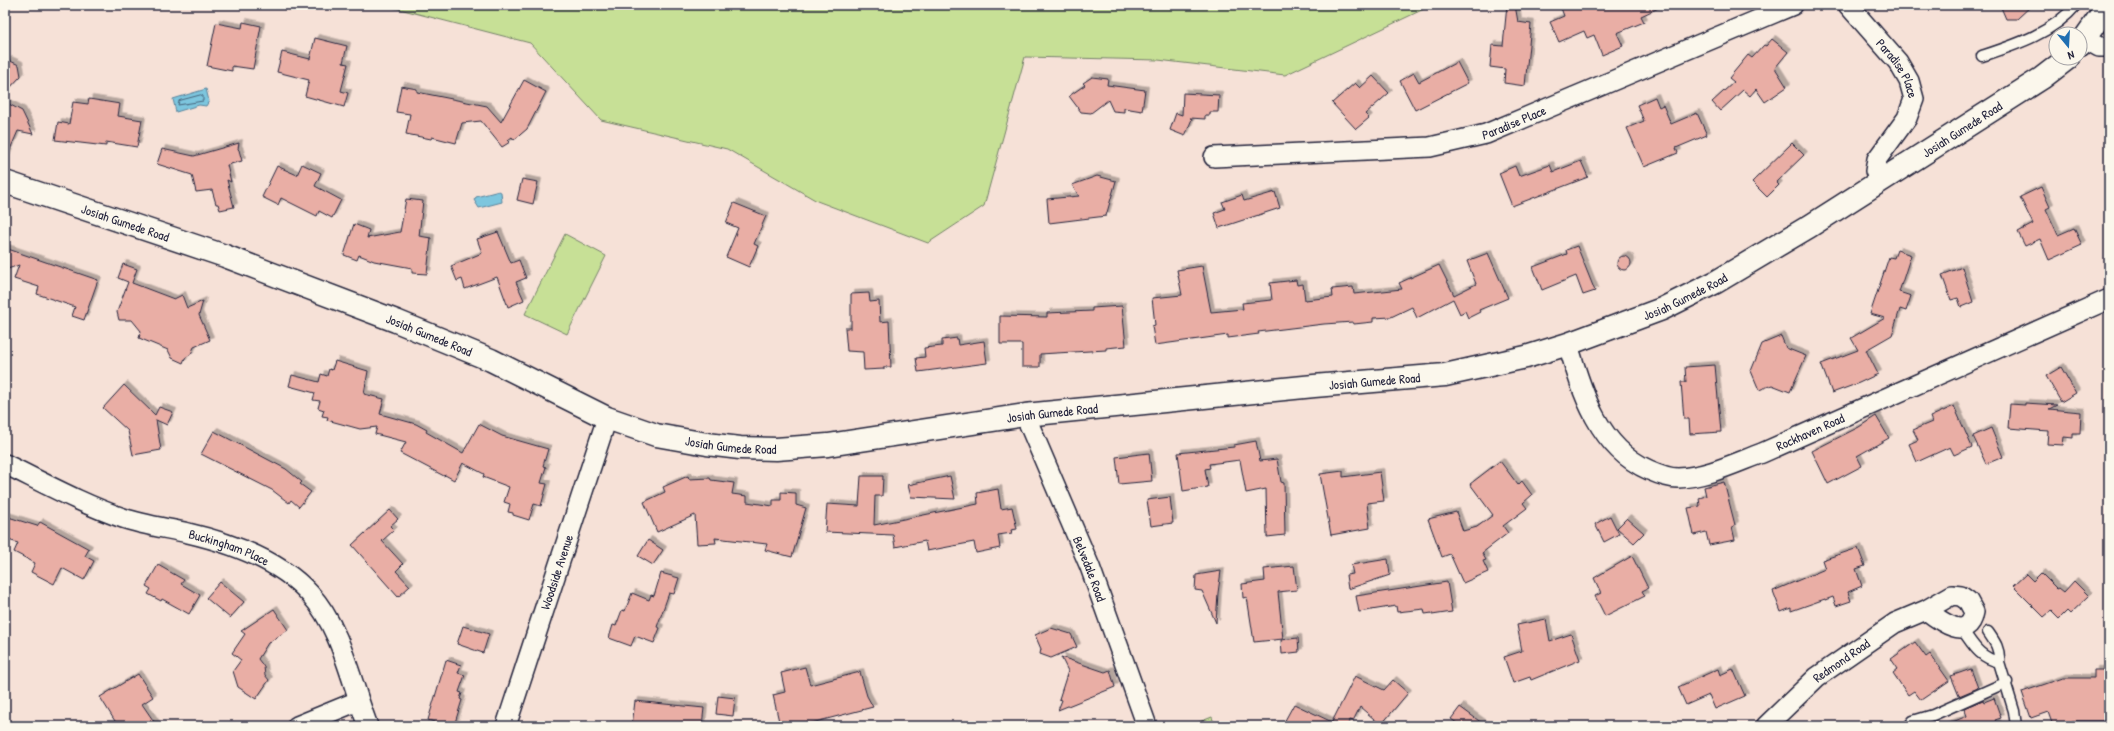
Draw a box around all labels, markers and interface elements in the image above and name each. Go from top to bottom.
north arrow [2048,26,2088,66]
street label: Paradise Place [1872,34,1922,100]
text: N [2066,48,2076,63]
street label: Josiah Gumede Road [1919,97,2005,161]
street label: Paradise Place [1480,101,1549,144]
street label: Josiah Gumede Road [79,199,172,246]
street label: Josiah Gumede Road [1640,268,1731,324]
street label: Josiah Gumede Road [384,309,475,360]
street label: Josiah Gumede Road [1328,368,1421,394]
street label: Josiah Gumede Road [1005,399,1099,427]
street label: Rockhaven Road [1773,409,1847,455]
street label: Josiah Gumede Road [684,431,777,458]
street label: Buckingham Place [187,525,273,570]
street label: Woodside Avenue [536,532,577,612]
street label: Belvedale Road [1069,533,1111,604]
street label: Redmond Road [1808,634,1873,686]

